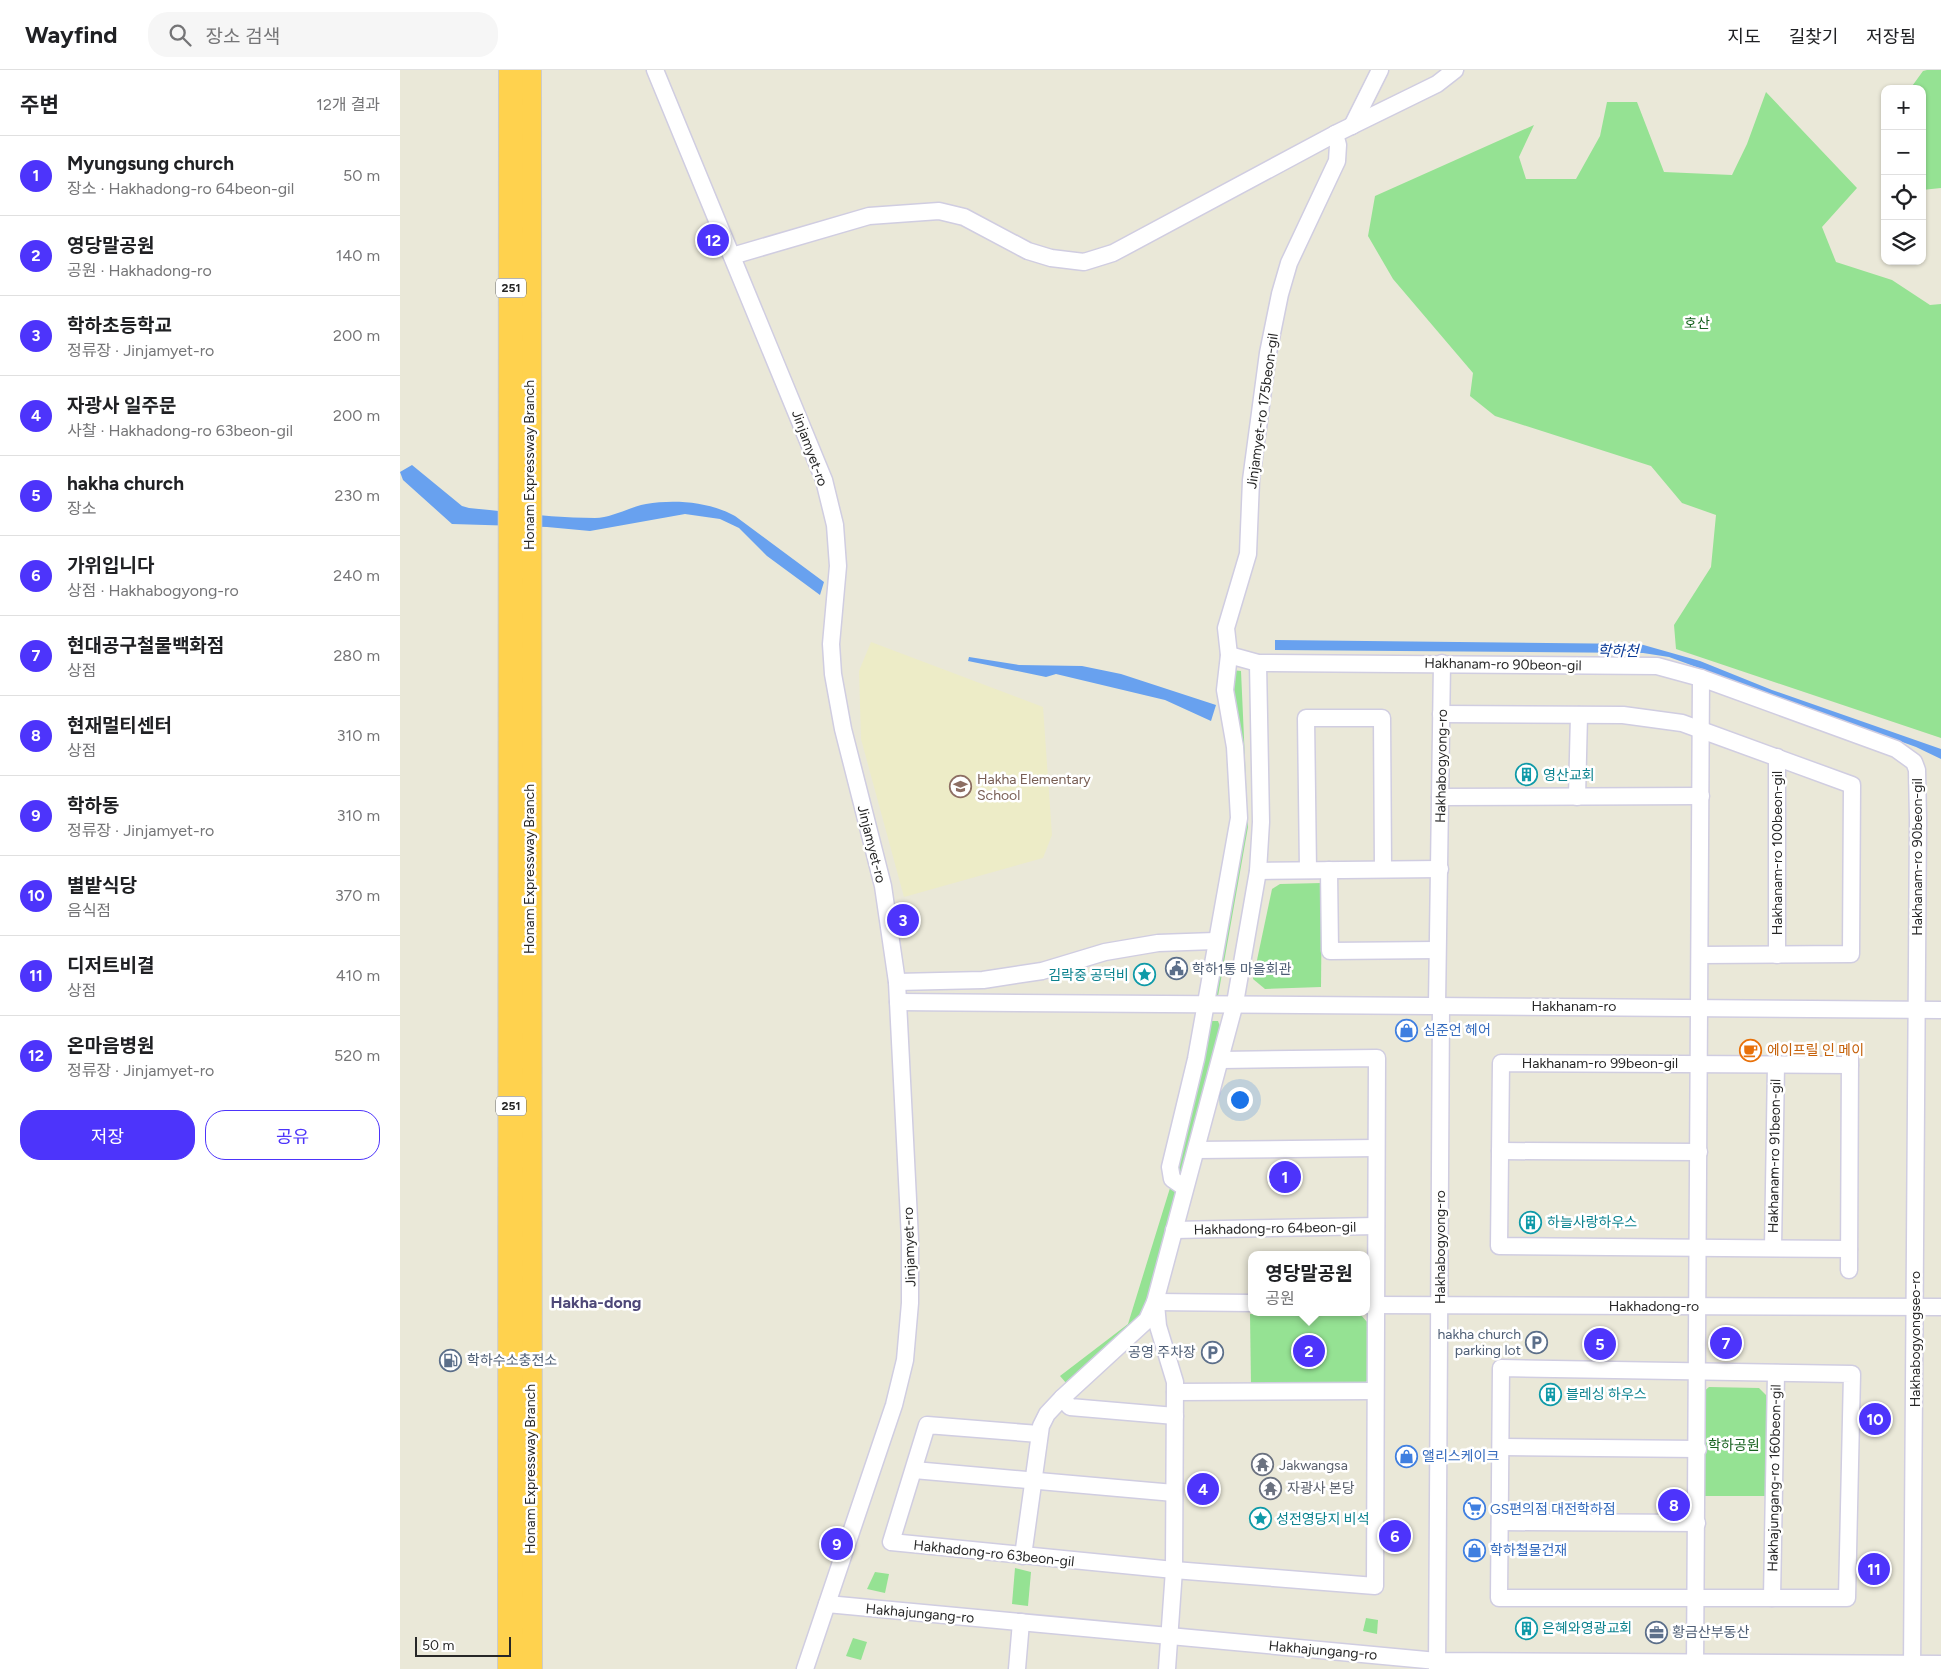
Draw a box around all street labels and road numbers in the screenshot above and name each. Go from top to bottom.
road number: 251 [496,278,526,298]
street label: Jinjamyet-ro 175beon-gil [1243,332,1282,490]
street label: Honam Expressway Branch [521,380,538,550]
street label: Jinjamyet-ro [788,408,831,489]
street label: Hakhanam-ro 90beon-gil [1424,655,1582,674]
street label: Hakhabogyong-ro [1432,709,1451,823]
street label: Hakhanam-ro 100beon-gil [1769,771,1786,935]
street label: Hakhanam-ro 90beon-gil [1909,778,1926,936]
street label: Honam Expressway Branch [521,784,538,954]
street label: Jinjamyet-ro [854,803,889,885]
street label: Hakhanam-ro [1532,998,1616,1015]
street label: Hakhanam-ro 99beon-gil [1522,1055,1678,1072]
street label: Hakhanam-ro 91beon-gil [1765,1079,1784,1233]
road number: 251 [496,1096,526,1116]
street label: Hakhabogyong-ro [1432,1190,1449,1304]
street label: Jinjamyet-ro [900,1207,919,1287]
street label: Hakhadong-ro 64beon-gil [1194,1219,1356,1238]
street label: Hakhabogyongseo-ro [1907,1271,1924,1407]
street label: Hakhadong-ro [1609,1298,1699,1315]
street label: Honam Expressway Branch [522,1384,539,1554]
street label: Hakhajungang-ro 160beon-gil [1764,1384,1785,1572]
street label: Hakhadong-ro 63beon-gil [913,1537,1075,1570]
street label: Hakhajungang-ro [865,1600,975,1627]
street label: Hakhajungang-ro [1268,1637,1378,1664]

